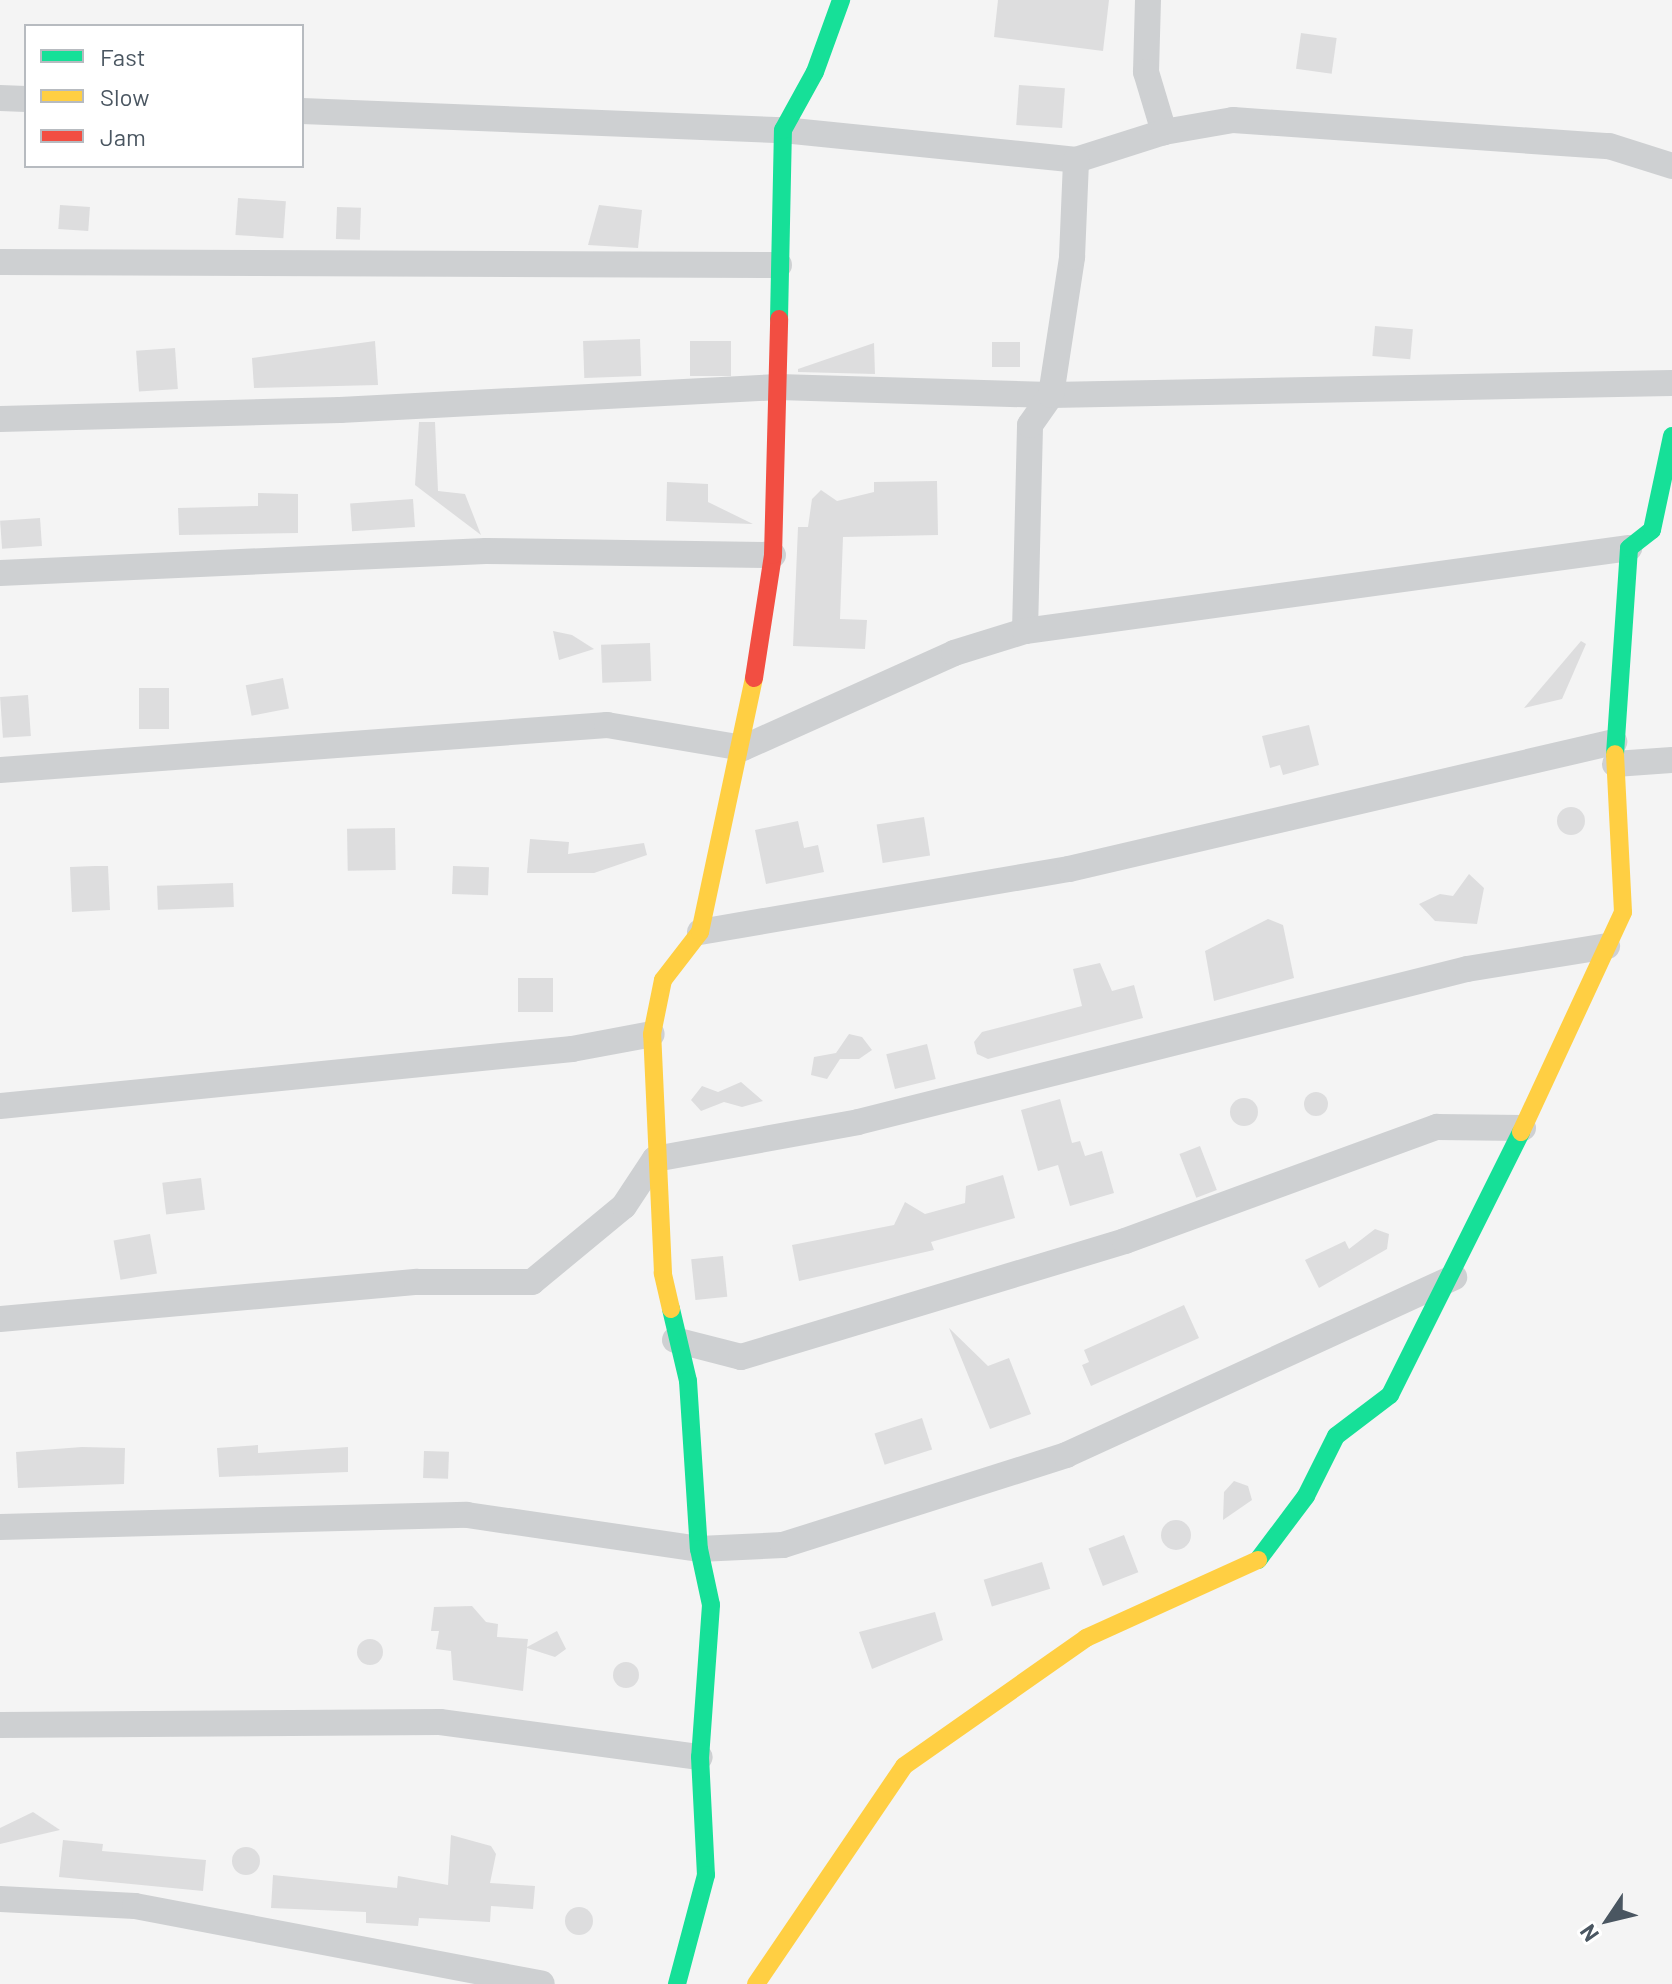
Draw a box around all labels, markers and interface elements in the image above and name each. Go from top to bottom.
legend [24,24,304,168]
text: Fast [100,42,145,71]
text: Slow [100,82,149,111]
text: Jam [100,122,146,151]
north arrow [1568,1880,1648,1960]
text: N [1573,1920,1603,1947]

